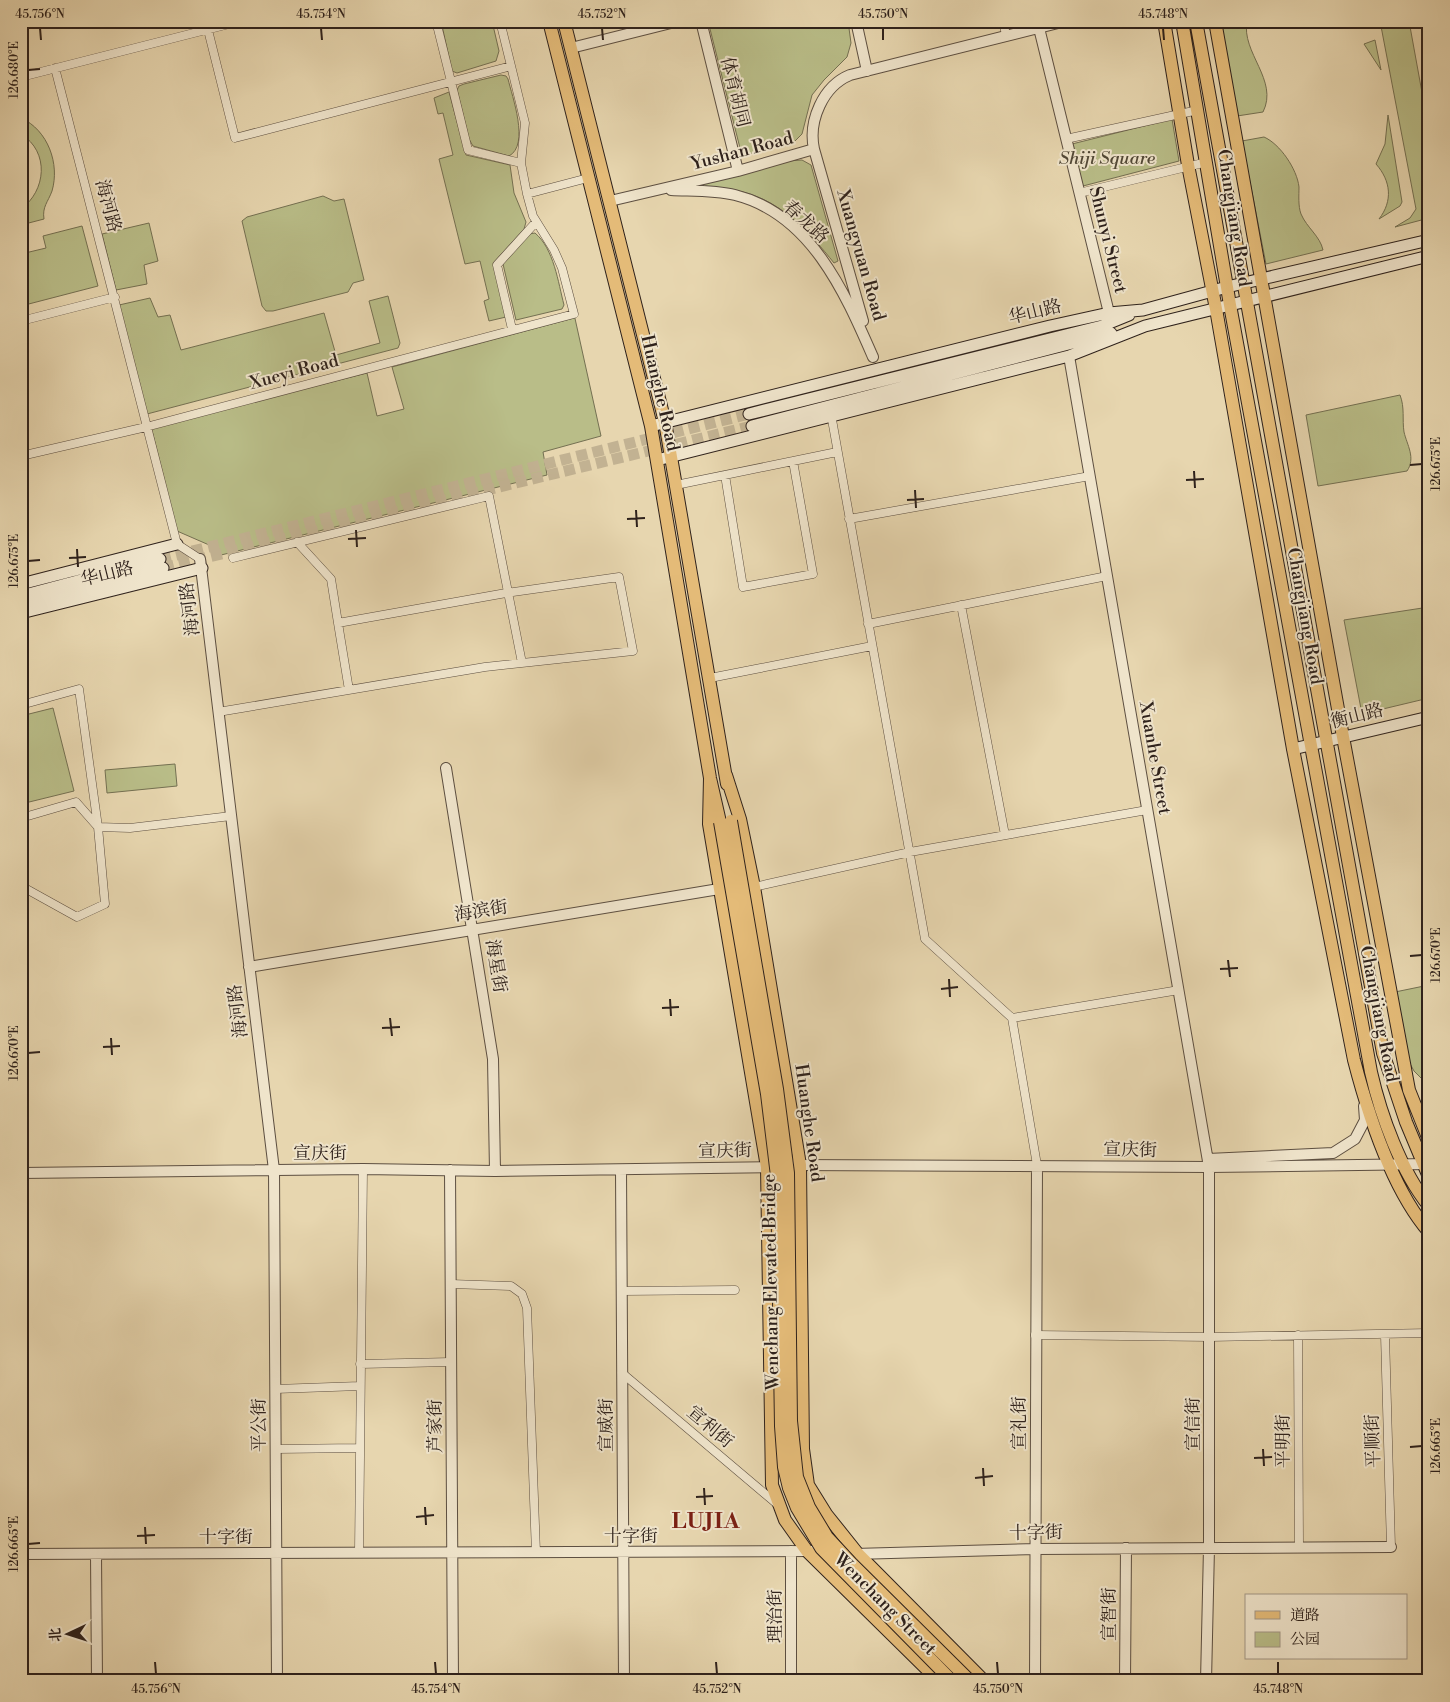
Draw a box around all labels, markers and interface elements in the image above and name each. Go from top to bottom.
text: 45.756°N [15,7,65,22]
text: 45.754°N [296,7,346,22]
text: 45.752°N [577,7,627,22]
text: 45.750°N [858,7,908,22]
text: 45.748°N [1138,7,1188,22]
text: 126.680°E [7,41,22,99]
street label: 体育胡同 [715,54,755,130]
street label: Yushan Road [687,126,796,176]
park label: Shiji Square [1059,147,1156,170]
street label: Changjiang Road [1212,148,1256,289]
street label: 海河路 [90,177,126,235]
street label: Shunyi Street [1084,184,1133,296]
street label: Xuangyuan Road [831,186,891,324]
street label: 春龙路 [778,195,834,249]
street label: 华山路 [1006,294,1064,330]
street label: Huanghe Road [635,332,685,454]
street label: Xueyi Road [246,349,342,395]
text: 126.675°E [1429,437,1444,491]
text: 126.675°E [7,534,22,588]
street label: Changjiang Road [1282,546,1329,687]
street label: 华山路 [78,556,136,592]
street label: 海河路 [175,581,205,637]
street label: 衡山路 [1328,698,1386,734]
street label: Xuanhe Street [1134,699,1176,817]
street label: 海滨街 [453,895,509,927]
text: 126.670°E [1429,927,1444,983]
street label: 海星街 [480,938,512,994]
street label: Changjiang Road [1354,944,1404,1085]
street label: 海河路 [223,983,253,1039]
text: 126.670°E [7,1025,22,1081]
street label: Huanghe Road [789,1062,829,1184]
street label: 宣庆街 [1103,1138,1157,1162]
street label: 宣庆街 [698,1139,752,1163]
street label: 宣庆街 [293,1142,347,1165]
street label: Wenchang Elevated Bridge [758,1173,784,1392]
street label: 宣礼街 [1008,1396,1031,1450]
street label: 宣信街 [1182,1397,1205,1451]
street label: 平公街 [248,1398,271,1452]
street label: 宣威街 [595,1398,618,1452]
street label: 芦家街 [424,1399,447,1453]
street label: 宣利街 [682,1401,738,1453]
street label: 平明街 [1272,1414,1295,1468]
street label: 平顺街 [1361,1414,1385,1468]
text: 126.665°E [1429,1418,1444,1474]
district label: LUJIA [671,1508,741,1535]
text: 126.665°E [7,1516,22,1572]
street label: 十字街 [1009,1521,1063,1545]
street label: 十字街 [604,1525,658,1548]
street label: 十字街 [199,1526,253,1549]
street label: Wenchang Street [828,1547,942,1661]
street label: 宣智街 [1098,1587,1121,1641]
street label: 理治街 [764,1589,787,1643]
legend [1245,1594,1408,1660]
text: 道路 [1290,1606,1320,1625]
north arrow [42,1610,92,1660]
text: 北 [47,1627,65,1642]
text: 公园 [1290,1630,1320,1649]
text: 45.756°N [131,1682,181,1697]
text: 45.754°N [411,1682,461,1697]
text: 45.752°N [692,1682,742,1697]
text: 45.750°N [973,1682,1023,1697]
text: 45.748°N [1253,1682,1303,1697]

